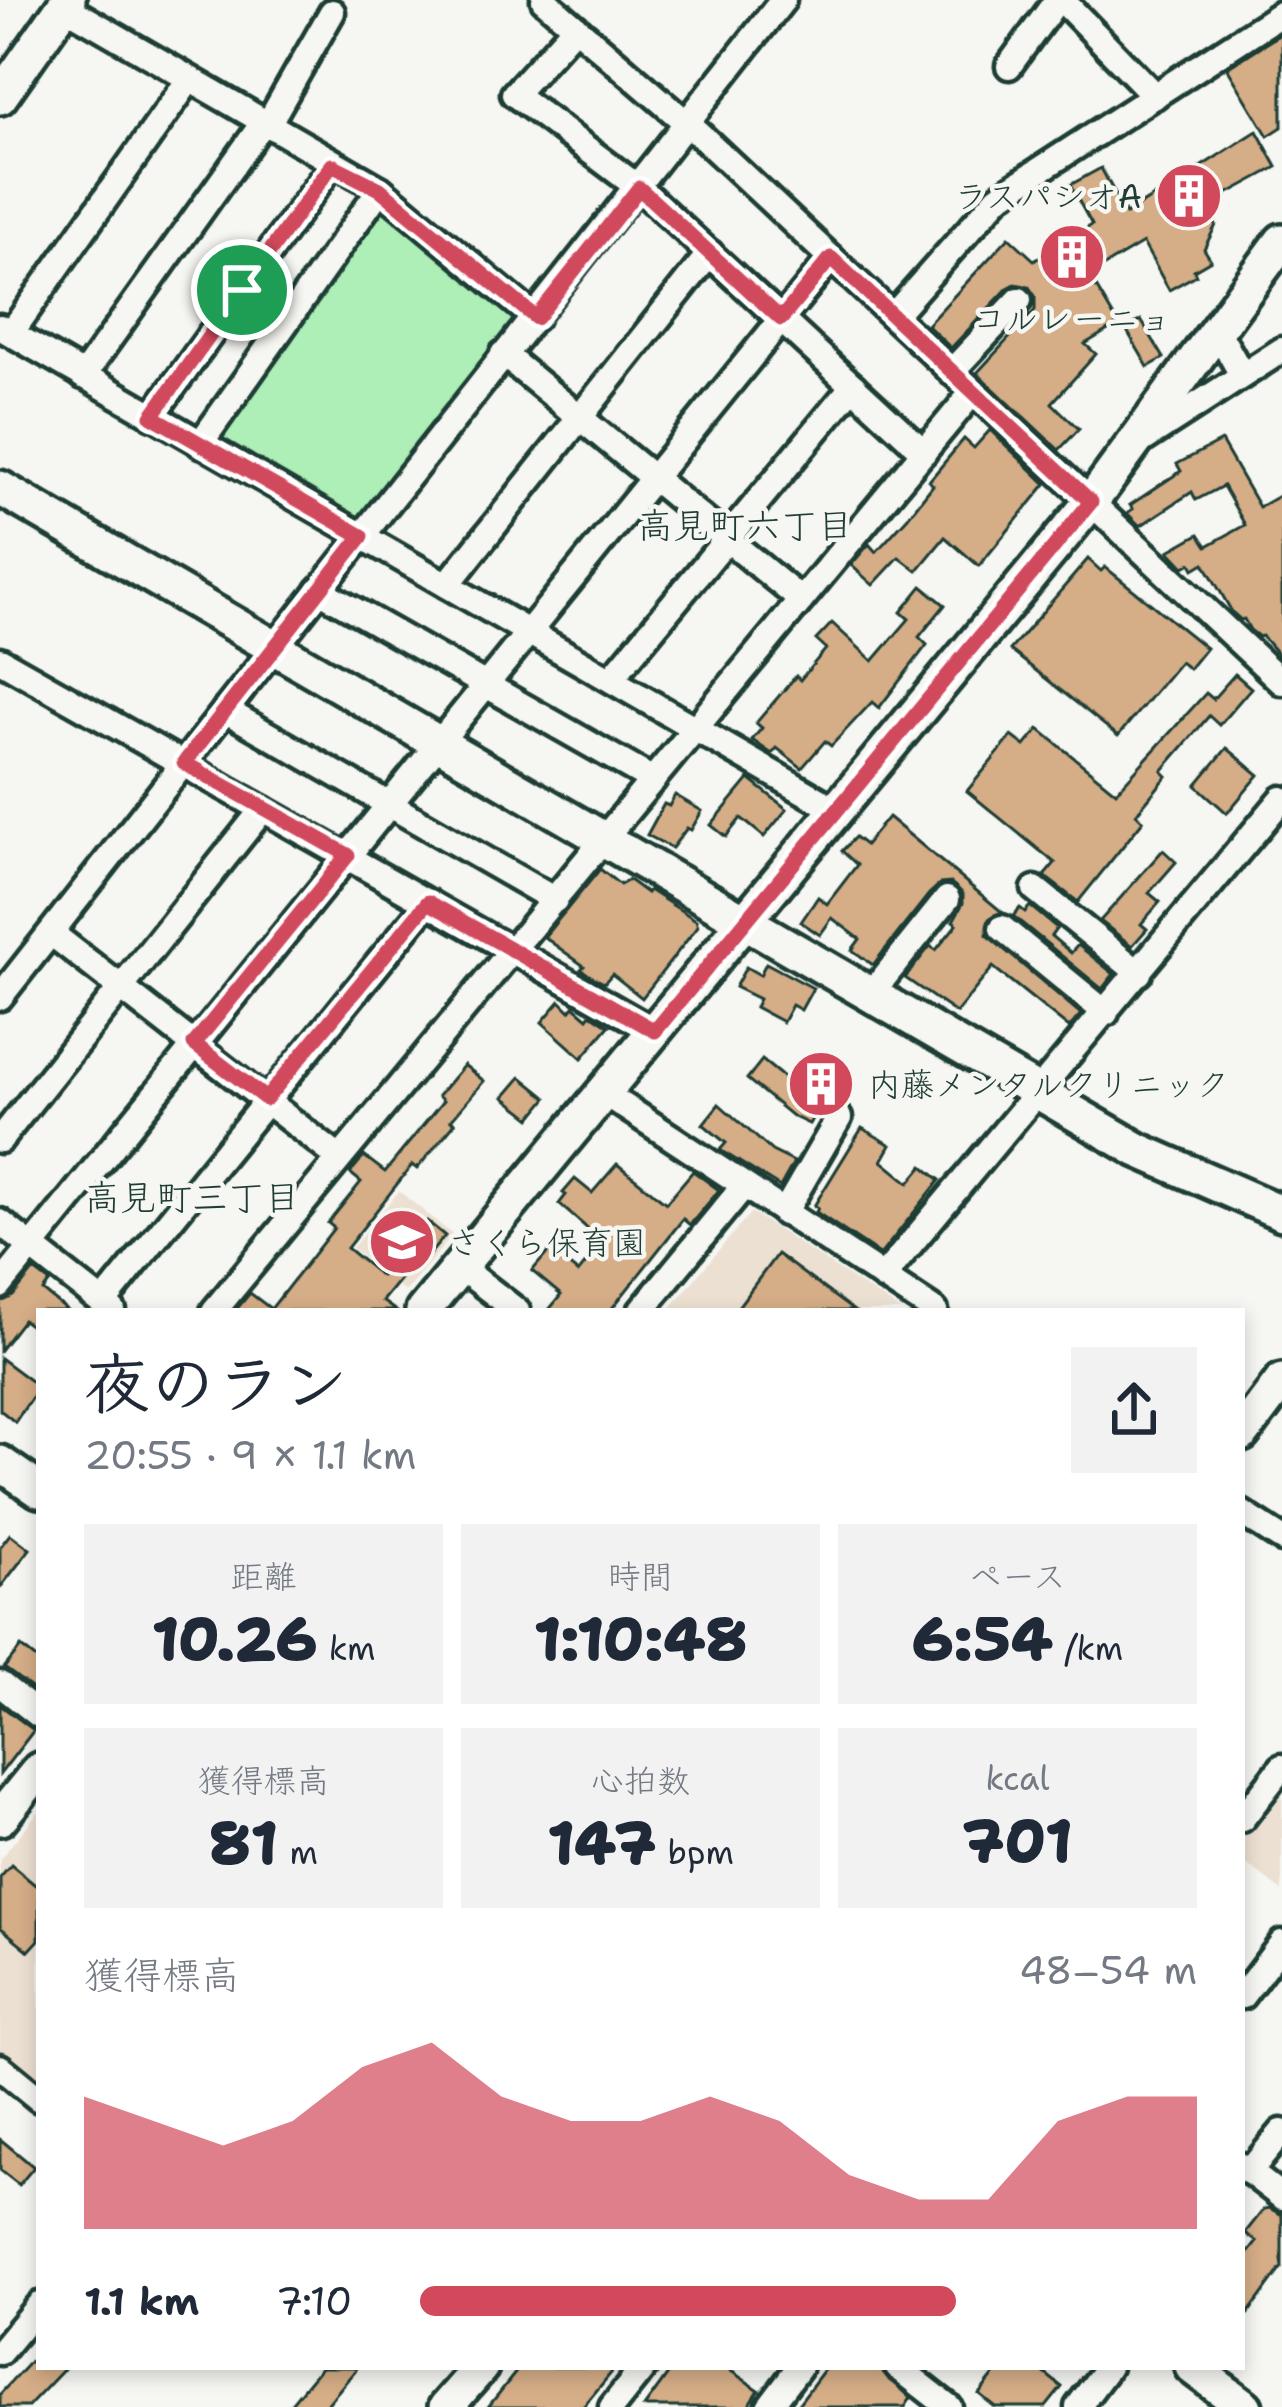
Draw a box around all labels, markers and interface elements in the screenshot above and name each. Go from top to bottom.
building icon: ラスパシオA [1154,161,1224,231]
place label: ラスパシオA [954,174,1142,219]
building icon: コルレーニョ [1037,222,1107,292]
pin [191,239,293,341]
icon: arrive [209,257,275,323]
place label: コルレーニョ [972,296,1172,341]
district label: 高見町六丁目 [637,501,853,550]
building icon: 内藤メンタルクリニック [786,1049,856,1119]
place label: 内藤メンタルクリニック [868,1062,1229,1107]
district label: 高見町三丁目 [84,1173,300,1222]
school or university icon: さくら保育園 [367,1207,437,1277]
place label: さくら保育園 [448,1220,646,1265]
text: 夜のラン [84,1340,348,1428]
button: share [1071,1347,1197,1473]
text: 20:55 · 9 × 1.1 km [84,1429,416,1481]
text: 距離 [231,1554,297,1599]
text: 時間 [608,1554,674,1599]
text: ペース [969,1554,1066,1599]
text: 10.26 [151,1599,318,1679]
text: 1:10:48 [533,1599,748,1679]
text: 6:54 [912,1599,1053,1679]
text: km [318,1626,376,1671]
text: /km [1053,1626,1123,1671]
text: kcal [985,1756,1050,1801]
text: 獲得標高 [198,1758,330,1803]
text: 心拍数 [591,1758,690,1803]
text: 701 [962,1801,1073,1881]
text: 81 [209,1803,278,1883]
text: 147 [547,1803,656,1883]
text: m [278,1830,318,1875]
text: bpm [656,1830,734,1875]
text: 48–54 m [1019,1944,1197,1996]
text: 獲得標高 [84,1949,240,2001]
text: 1.1 km [84,2275,199,2327]
text: 7:10 [276,2275,352,2327]

